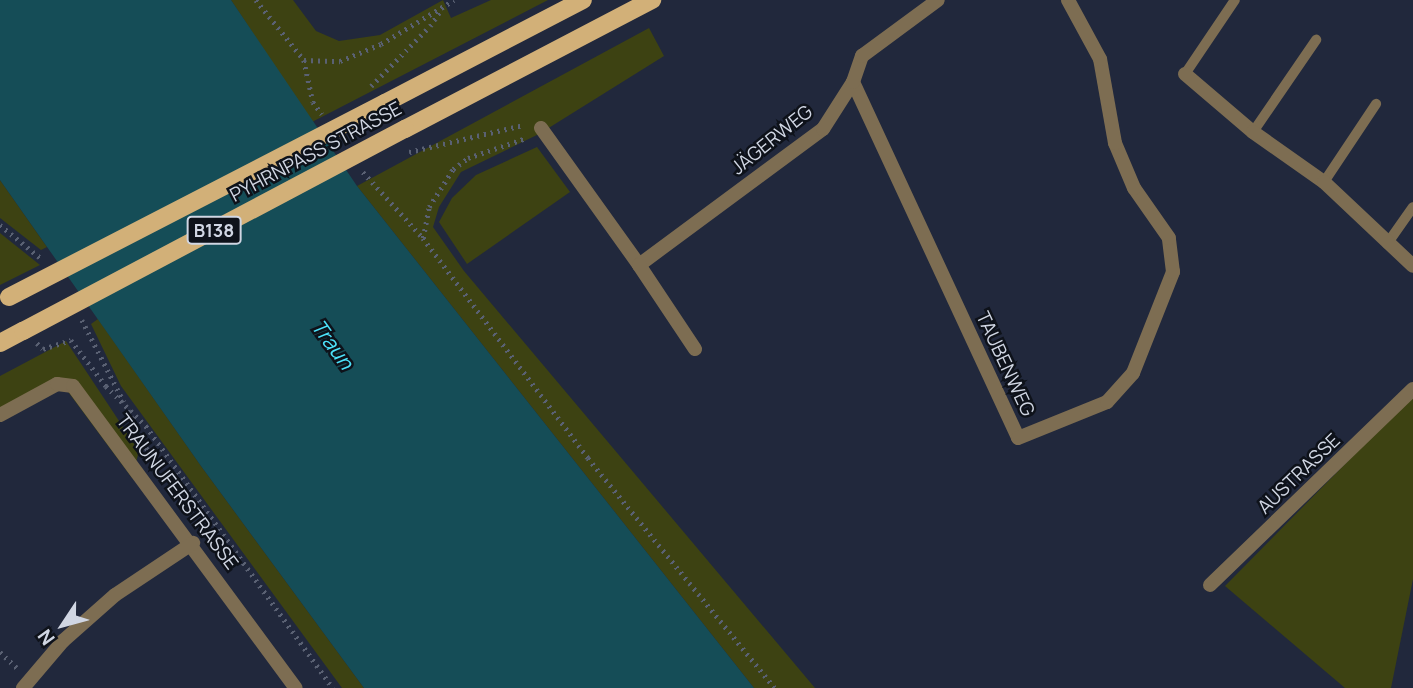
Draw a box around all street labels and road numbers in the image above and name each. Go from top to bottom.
street label: PYHRNPASS STRASSE [226,97,406,207]
street label: JÄGERWEG [727,100,817,180]
road number: B138 [186,215,242,244]
street label: TAUBENWEG [971,308,1039,420]
street label: TRAUNUFERSTRASSE [111,410,243,574]
street label: AUSTRASSE [1253,429,1345,519]

